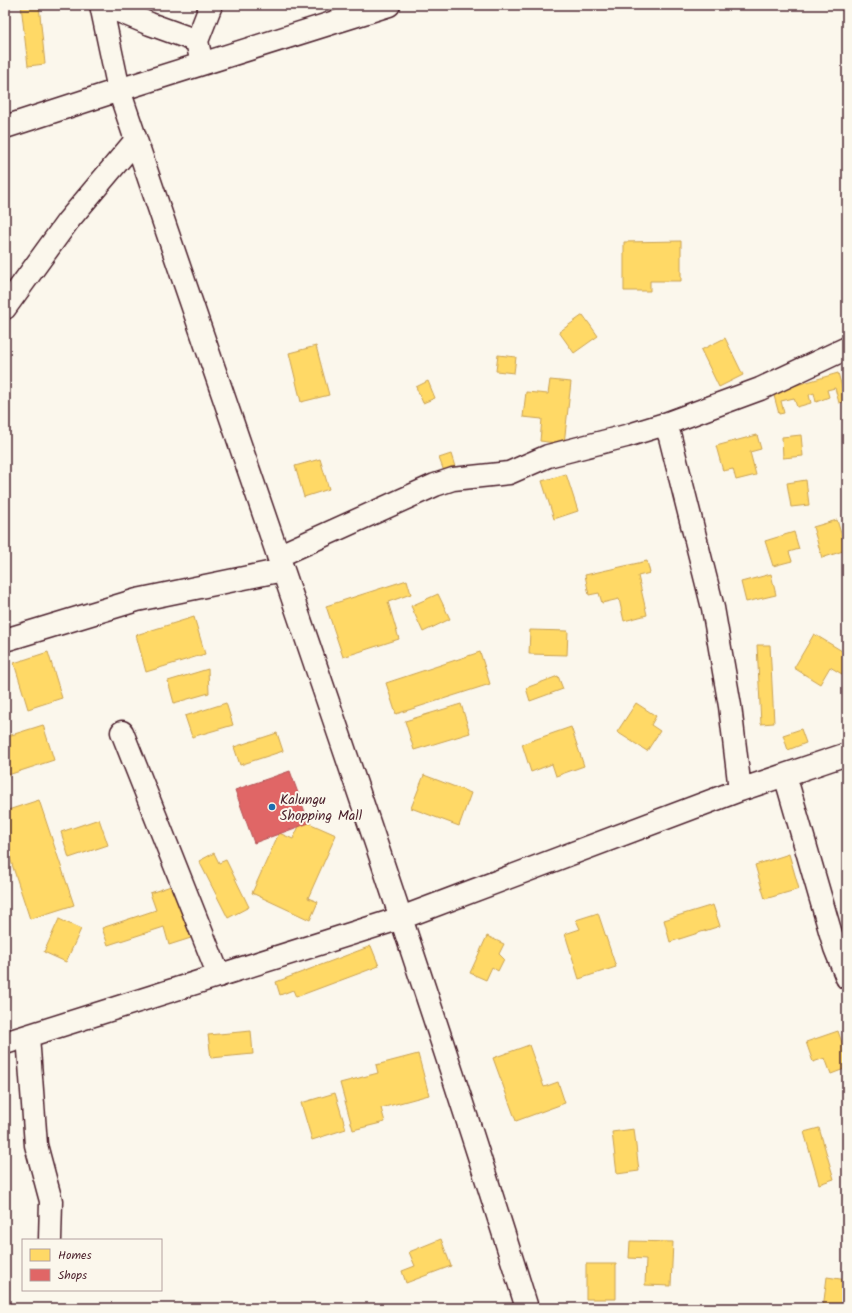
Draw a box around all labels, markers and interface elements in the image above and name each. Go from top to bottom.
place label: Kalungu Shopping Mall [280,789,363,827]
marker: Kalungu Shopping Mall [267,802,277,812]
legend [22,1239,162,1291]
text: Homes [58,1246,92,1265]
text: Shops [58,1266,87,1285]

